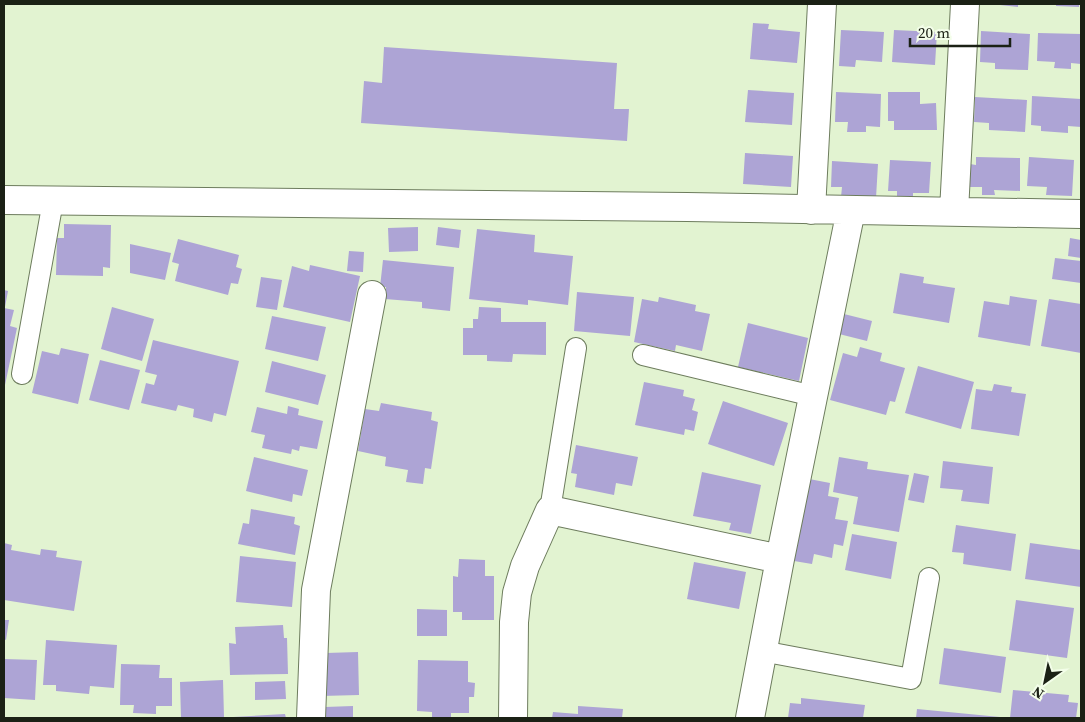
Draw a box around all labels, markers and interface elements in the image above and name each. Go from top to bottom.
scale bar [910,15,1010,47]
text: 20 m [918,22,950,43]
north arrow [1020,657,1070,707]
text: N [1028,682,1048,704]

